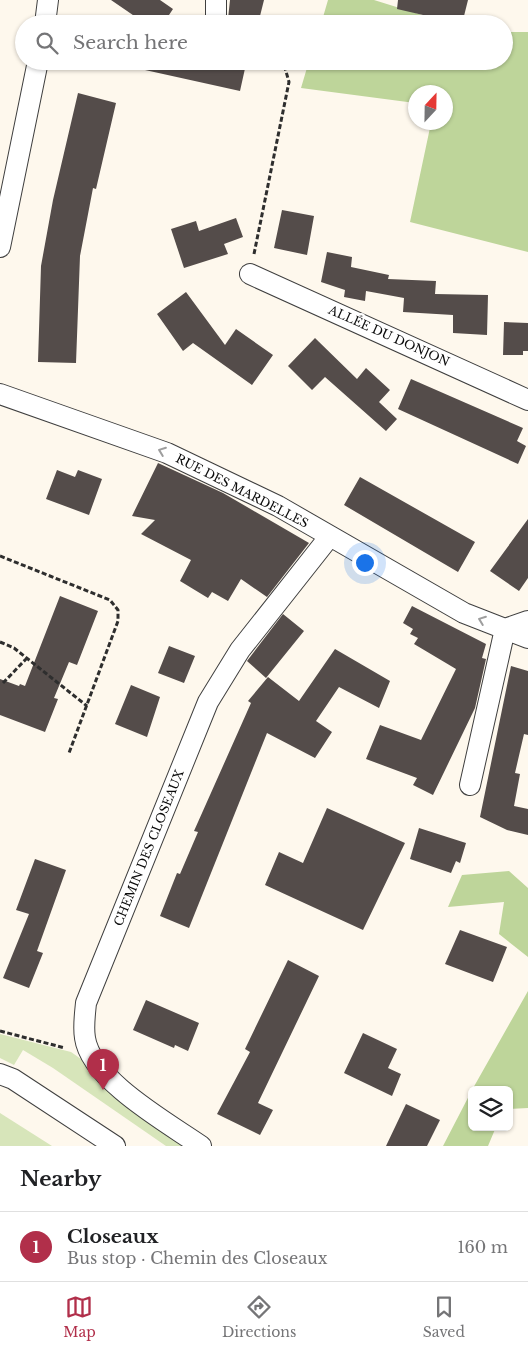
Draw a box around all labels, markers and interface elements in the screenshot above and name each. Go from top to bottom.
search box [15,15,513,70]
icon: search [33,29,61,57]
text: Search here [73,31,188,54]
north arrow [408,85,453,130]
street label: ALLÉE DU DONJON [325,301,453,369]
one-way arrow [158,447,167,457]
street label: RUE DES MARDELLES [173,451,311,531]
your location [352,550,378,576]
one-way arrow [479,616,487,626]
street label: CHEMIN DES CLOSEAUX [110,767,187,928]
pin: 1 [87,1049,119,1090]
map controls [468,1086,513,1131]
button: layers [468,1086,513,1131]
text: Nearby [20,1166,101,1192]
text: Closeaux [67,1225,159,1248]
text: 1 [33,1237,39,1257]
text: 160 m [457,1237,508,1257]
text: Bus stop · Chemin des Closeaux [67,1248,327,1268]
tab: Map [63,1293,96,1341]
tab: Directions [222,1293,296,1341]
tab: Saved [423,1293,465,1341]

